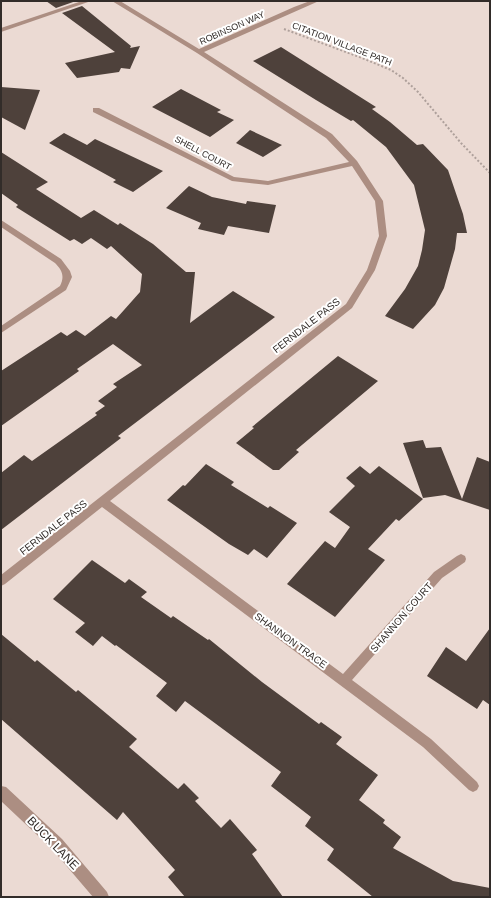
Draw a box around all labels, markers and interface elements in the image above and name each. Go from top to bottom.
street label: ROBINSON WAY [198,9,266,47]
street label: CITATION VILLAGE PATH [291,20,393,68]
street label: SHELL COURT [173,134,233,172]
street label: FERNDALE PASS [271,296,342,355]
street label: FERNDALE PASS [18,498,89,557]
street label: SHANNON COURT [368,580,434,654]
street label: SHANNON TRACE [252,611,329,670]
street label: BUCK LANE [24,814,82,872]

